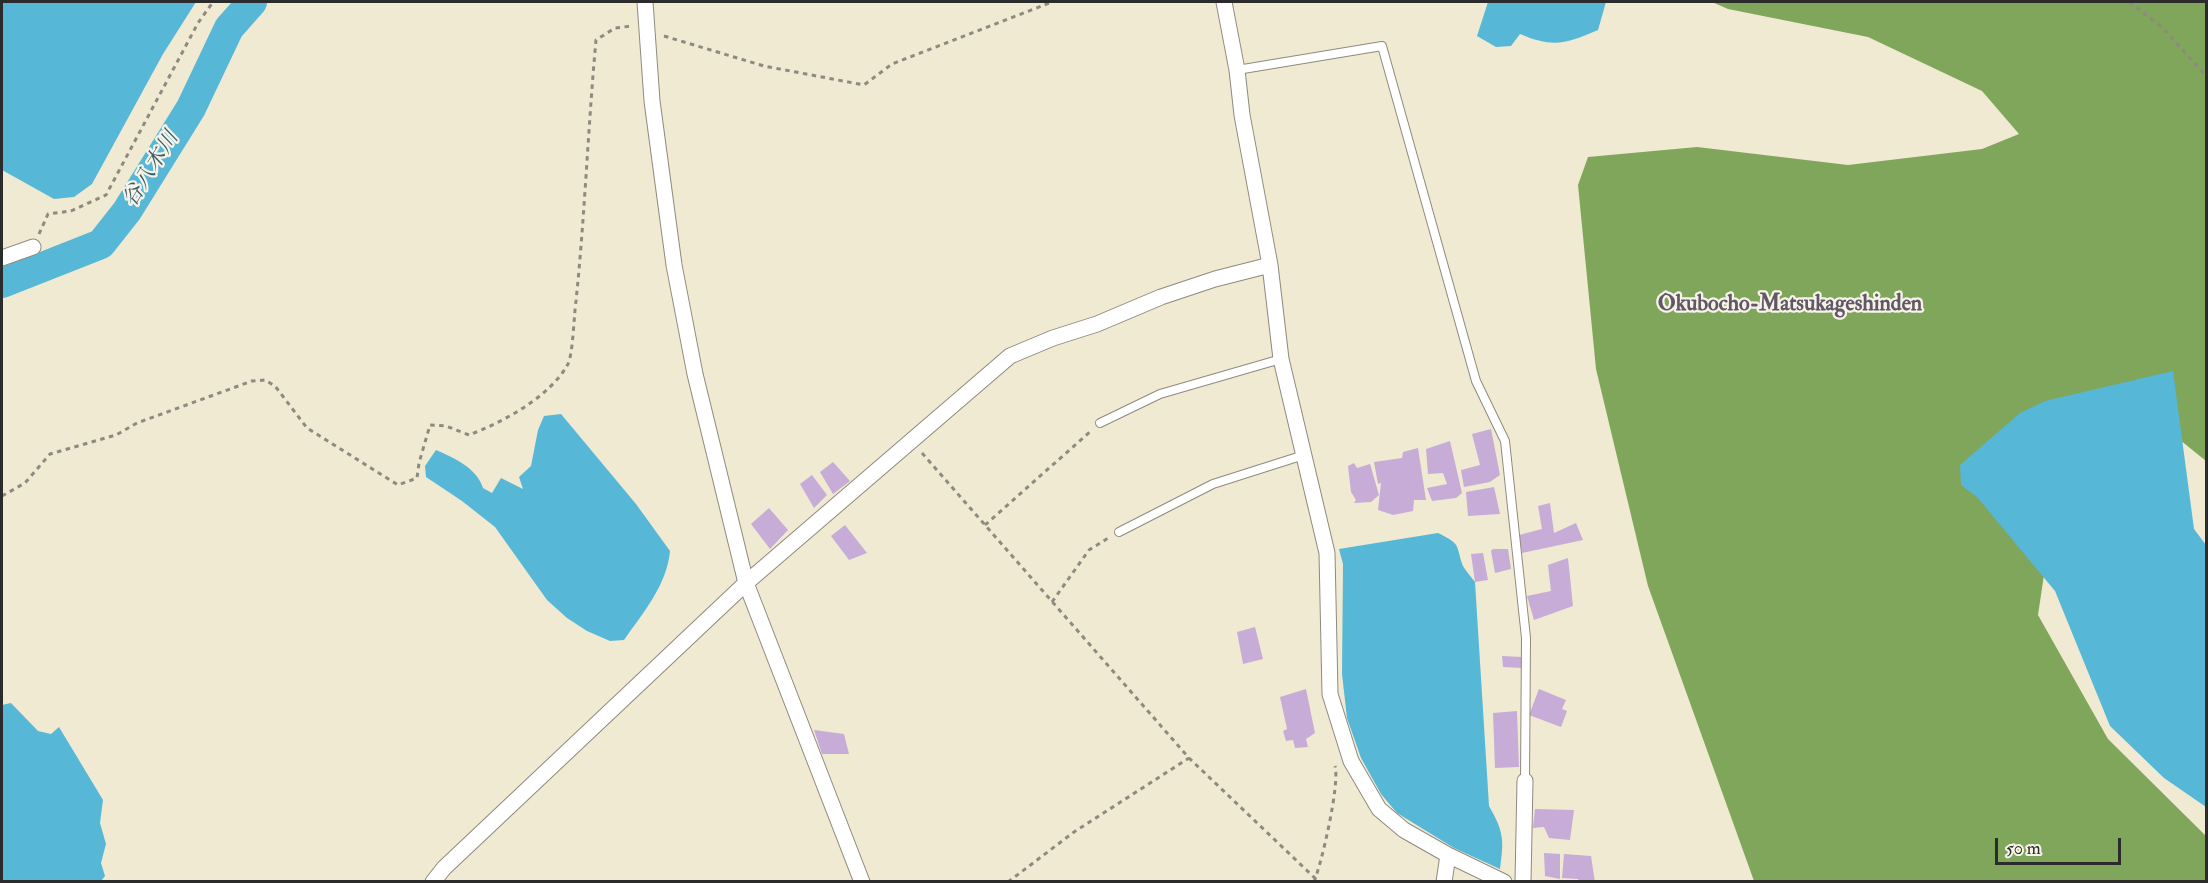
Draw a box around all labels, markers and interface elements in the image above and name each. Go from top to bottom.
water label: 谷八木川 [119,128,185,212]
district label: Okubocho-Matsukageshinden [1658,292,1922,318]
scale bar [1998,826,2124,864]
text: 50 m [2006,837,2041,860]

